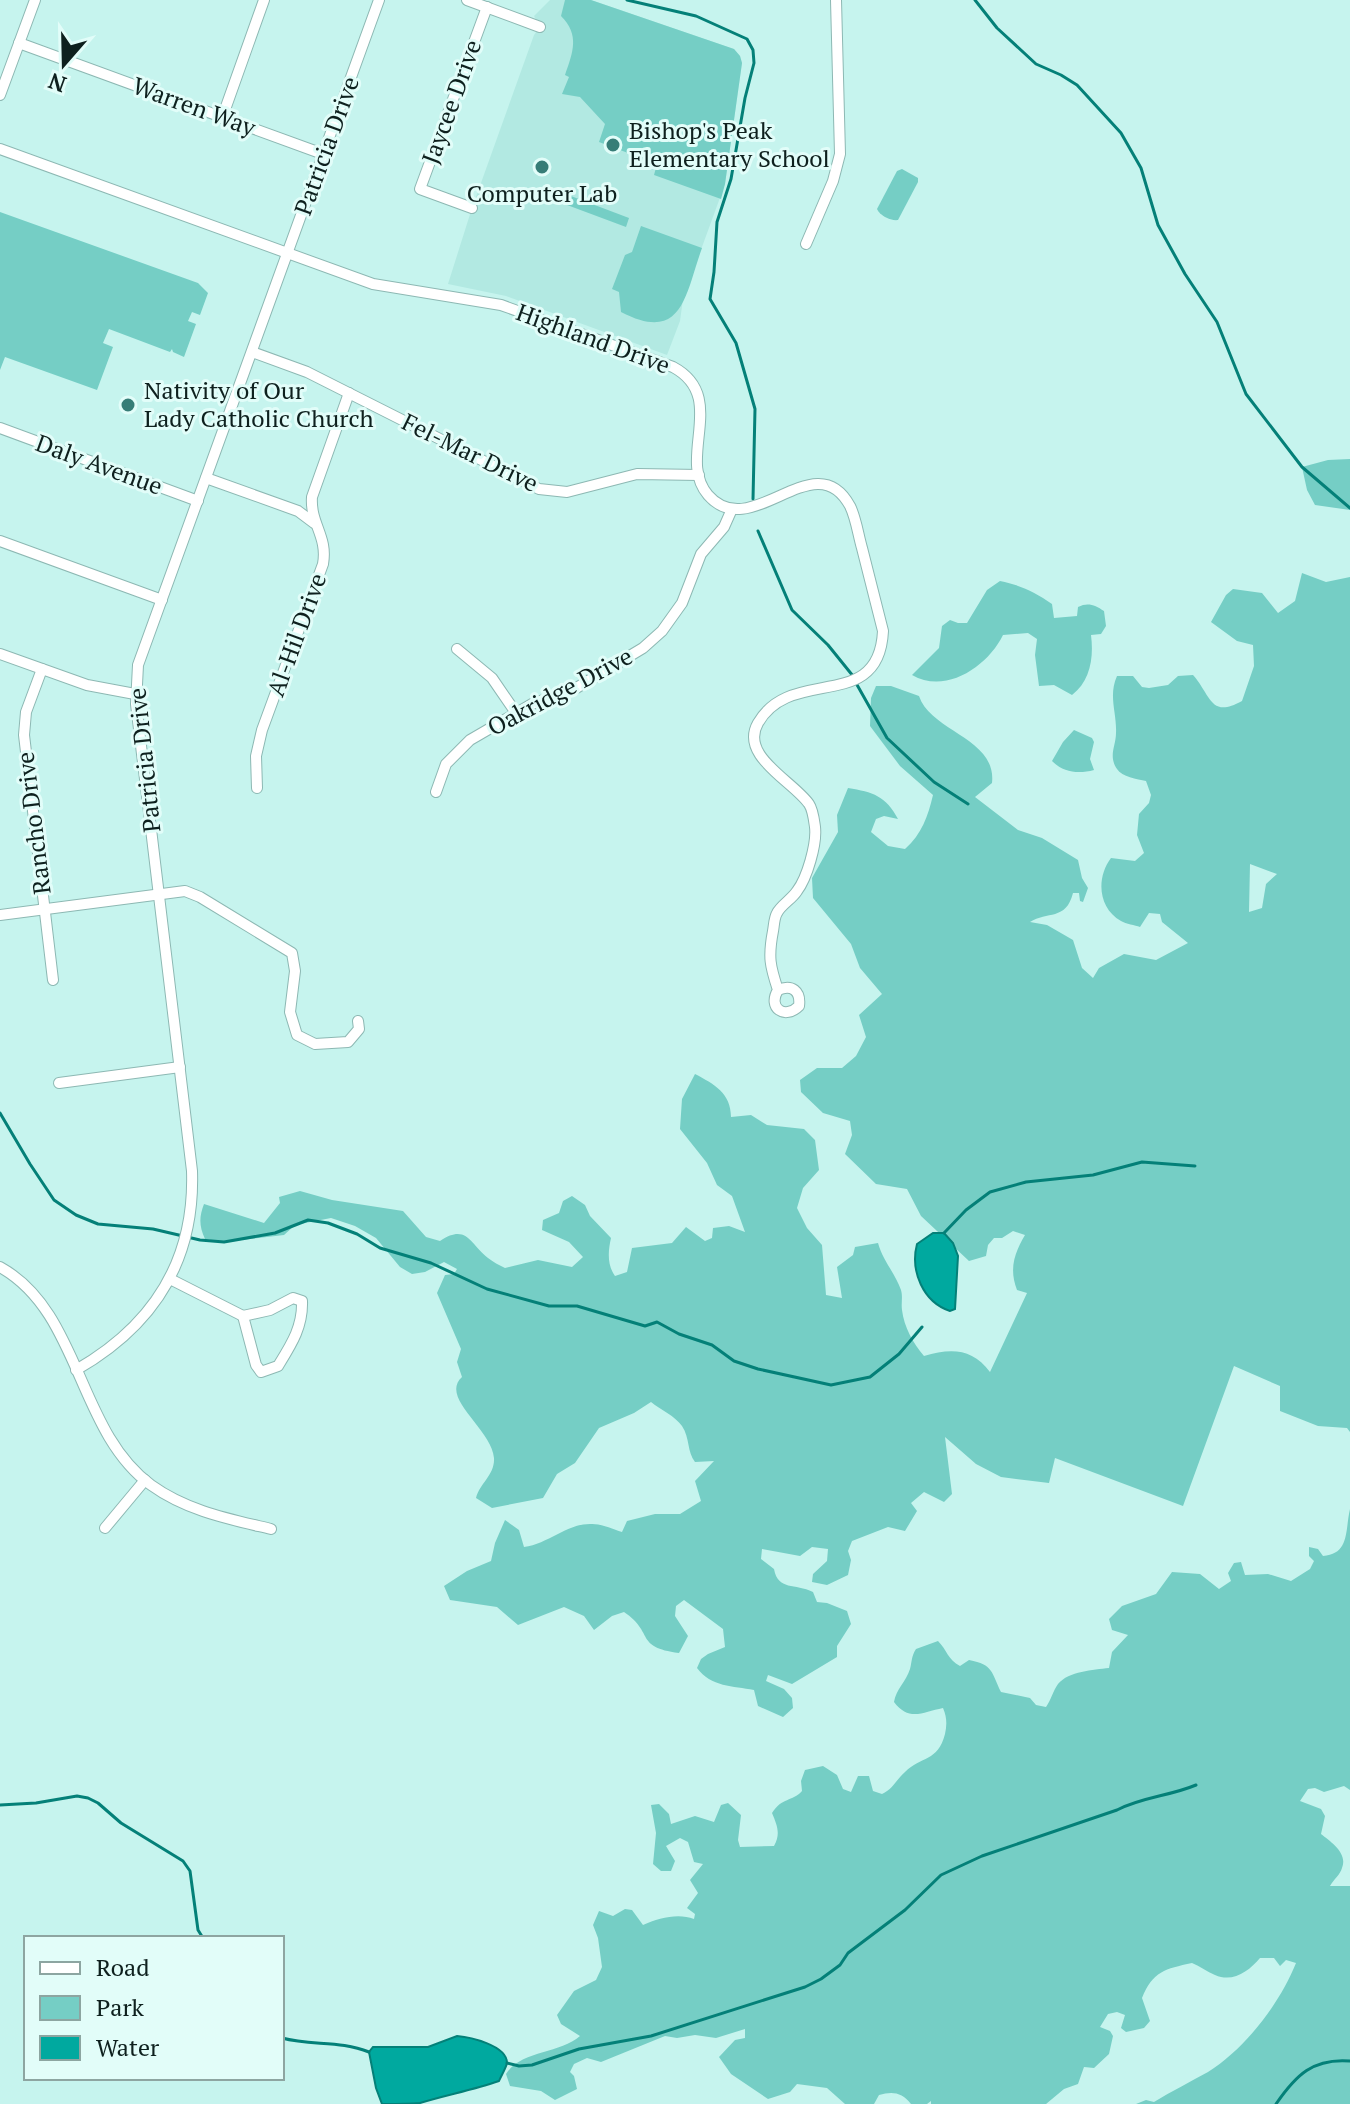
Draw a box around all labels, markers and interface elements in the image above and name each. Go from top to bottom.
north arrow [24,24,104,104]
street label: Jaycee Drive [414,35,488,168]
text: N [44,67,70,100]
street label: Warren Way [128,69,261,143]
street label: Patricia Drive [286,72,366,219]
place label: Bishop's Peak Elementary School [629,114,830,174]
marker: Bishop's Peak Elementary School [604,136,622,154]
marker: Computer Lab [533,158,551,176]
place label: Computer Lab [467,177,617,209]
street label: Highland Drive [512,295,675,381]
place label: Nativity of Our Lady Catholic Church [144,374,374,434]
marker: Nativity of Our Lady Catholic Church [119,396,137,414]
street label: Fel-Mar Drive [397,405,544,499]
street label: Daly Avenue [32,426,167,502]
street label: Al-Hil Drive [259,569,333,701]
street label: Oakridge Drive [481,639,638,743]
street label: Patricia Drive [120,686,168,834]
street label: Rancho Drive [8,750,58,896]
legend [24,1936,284,2080]
text: Road [96,1951,150,1983]
text: Park [96,1991,145,2023]
text: Water [96,2031,160,2063]

